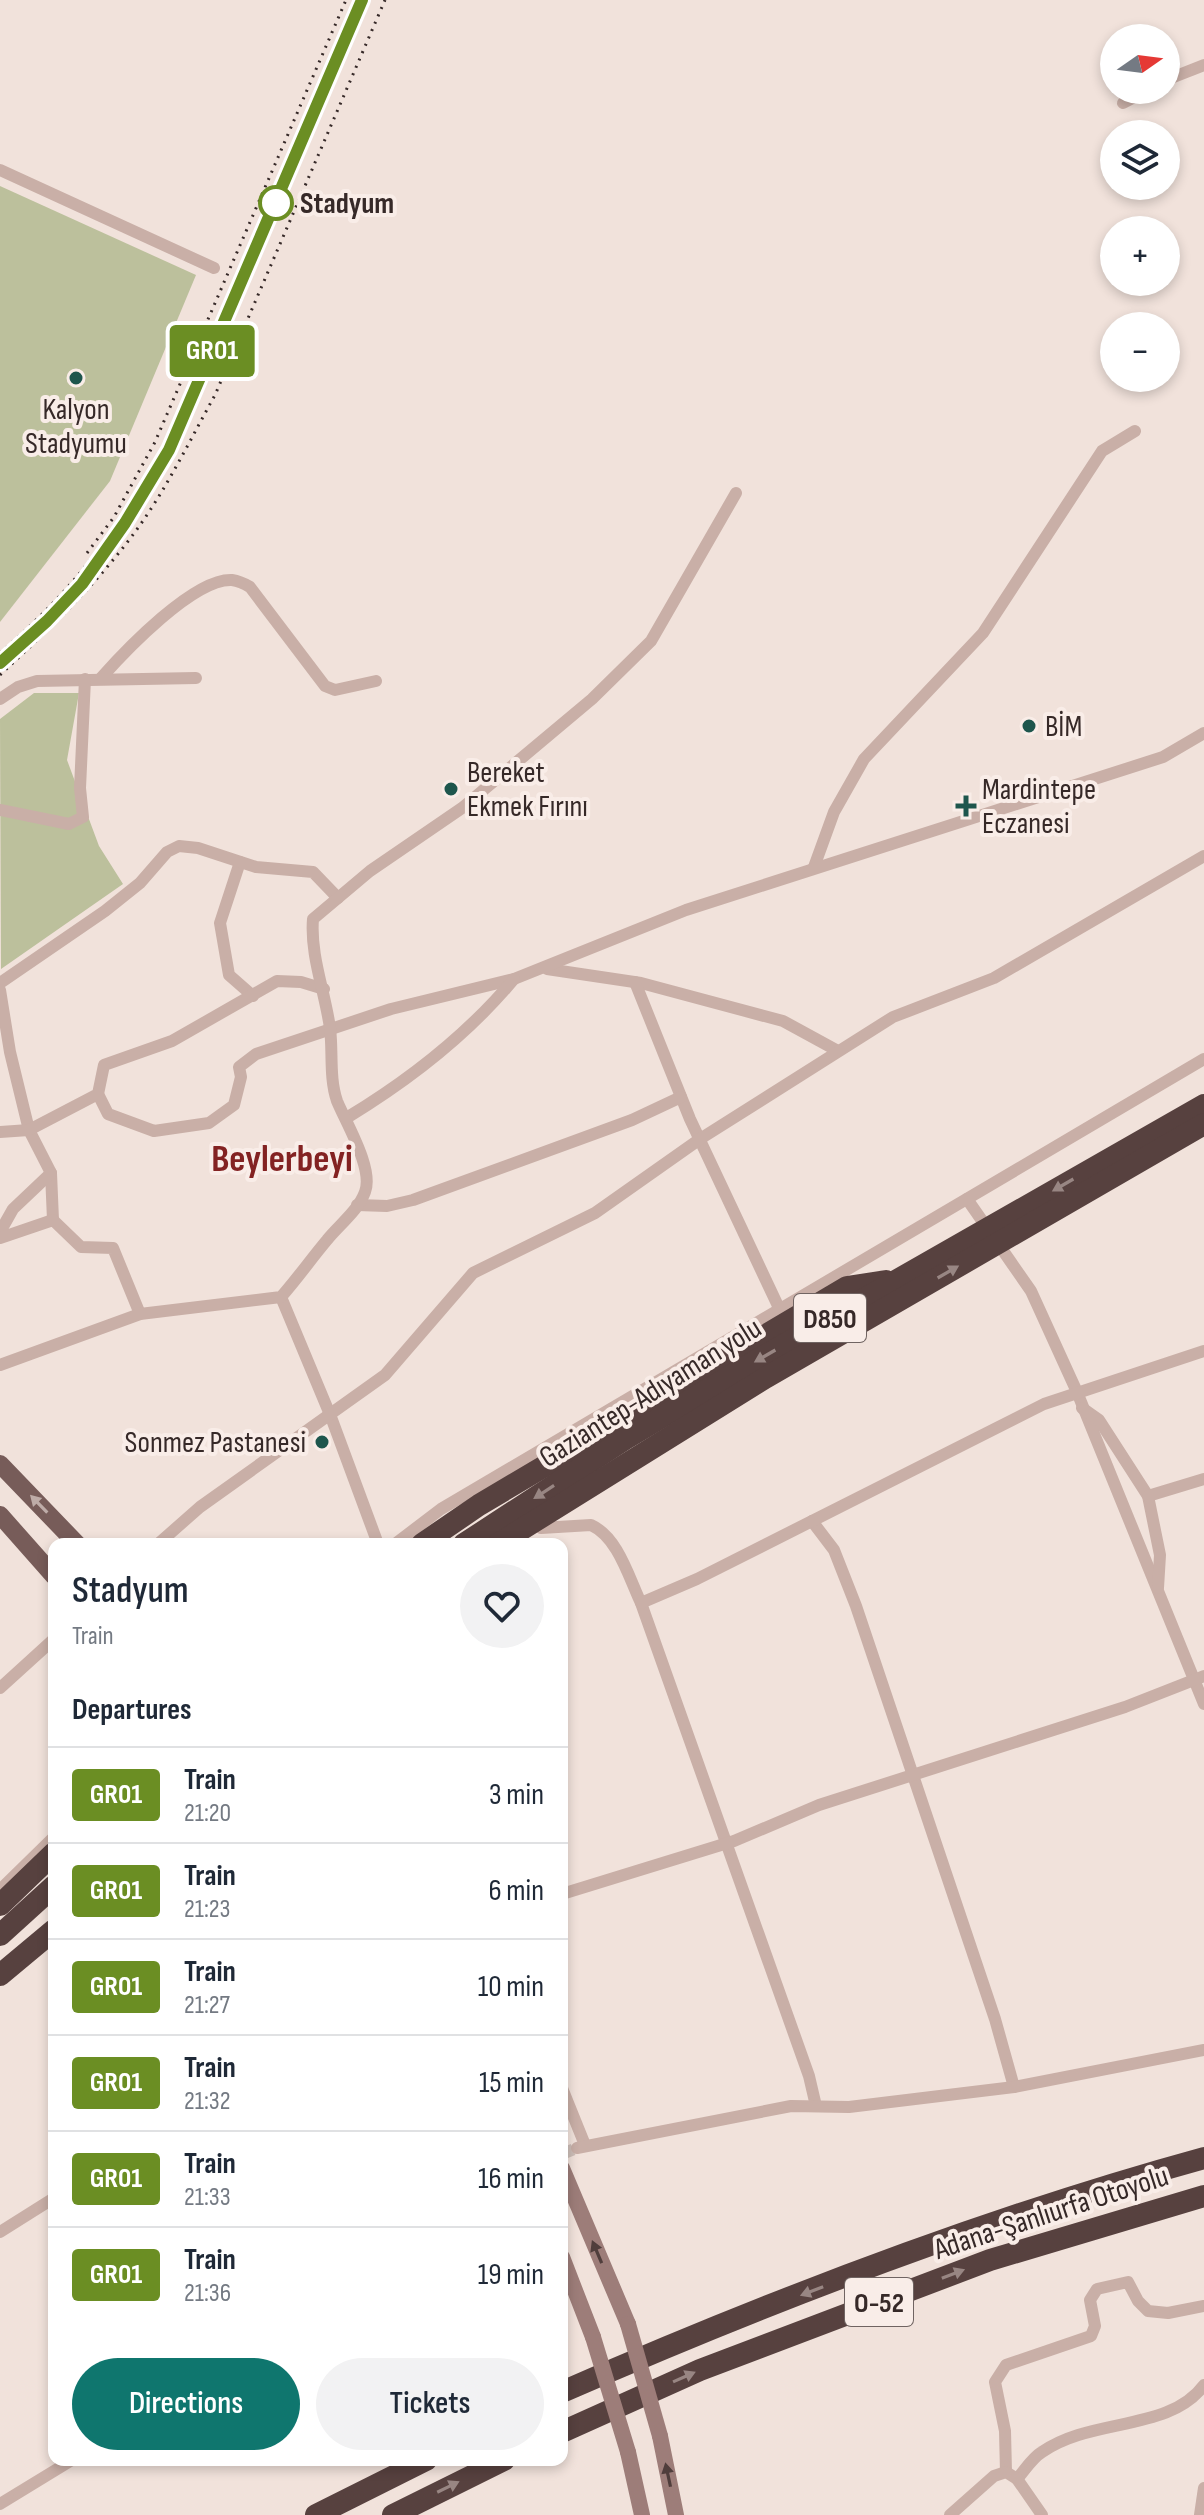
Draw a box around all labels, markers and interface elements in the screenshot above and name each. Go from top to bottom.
north arrow [1100,24,1180,104]
map controls [1100,24,1180,392]
button: layers [1100,120,1180,200]
marker: Stadyum [259,186,293,220]
place label: Stadyum [300,186,394,222]
button: + [1100,216,1180,296]
button: − [1100,312,1180,392]
line badge: GR01 [156,325,268,377]
text: GR01 [186,334,238,367]
marker: Kalyon Stadyumu [67,369,85,387]
place label: Kalyon Stadyumu [25,392,127,462]
place label: BİM [1045,709,1082,745]
marker: BİM [1020,717,1038,735]
place label: Bereket Ekmek Fırını [467,755,588,825]
place label: Mardintepe Eczanesi [982,772,1096,842]
marker: Bereket Ekmek Fırını [442,780,460,798]
marker: Mardintepe Eczanesi [957,797,975,815]
district label: Beylerbeyi [211,1137,353,1182]
one-way arrow [1052,1178,1074,1192]
one-way arrow [937,1265,959,1279]
road number: D850 [794,1294,866,1342]
street label: Gaziantep-Adıyaman yolu [533,1310,768,1476]
one-way arrow [754,1349,776,1363]
place label: Sonmez Pastanesi [125,1425,306,1461]
marker: Sonmez Pastanesi [313,1433,331,1451]
one-way arrow [533,1485,554,1500]
one-way arrow [30,1495,48,1514]
button: heart [460,1564,544,1648]
text: Stadyum [72,1568,189,1613]
text: Train [72,1621,114,1652]
text: Departures [72,1692,192,1728]
text: Train [184,1762,236,1798]
text: 3 min [489,1777,544,1813]
text: GR01 [90,1778,142,1811]
text: 21:20 [184,1798,231,1829]
text: Train [184,1858,236,1894]
text: 6 min [488,1873,544,1909]
text: GR01 [90,1874,142,1907]
text: 21:23 [184,1894,230,1925]
text: Train [184,1954,236,1990]
text: 10 min [478,1969,544,2005]
text: GR01 [90,1970,142,2003]
text: 21:27 [184,1990,230,2021]
text: Train [184,2050,236,2086]
text: 15 min [479,2065,544,2101]
text: GR01 [90,2066,142,2099]
text: 21:32 [184,2086,230,2117]
text: Train [184,2146,236,2182]
street label: Adana-Şanlıurfa Otoyolu [929,2158,1173,2268]
text: 16 min [478,2161,544,2197]
text: GR01 [90,2162,142,2195]
text: 21:33 [184,2182,231,2213]
one-way arrow [591,2240,604,2264]
text: Train [184,2242,236,2278]
text: 19 min [478,2257,544,2293]
text: GR01 [90,2258,142,2291]
one-way arrow [941,2267,965,2280]
text: 21:36 [184,2278,231,2309]
road number: O-52 [845,2278,913,2326]
one-way arrow [800,2285,824,2298]
button: Directions [72,2358,300,2450]
button: Tickets [316,2358,544,2450]
one-way arrow [672,2370,696,2384]
one-way arrow [661,2463,674,2488]
one-way arrow [437,2480,460,2494]

